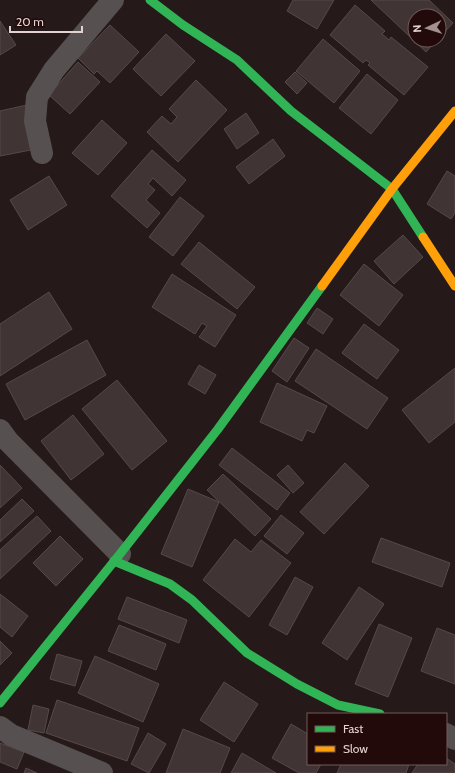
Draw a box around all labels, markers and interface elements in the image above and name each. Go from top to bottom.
scale bar [10,8,82,34]
north arrow [407,8,447,48]
text: 20 m [16,14,44,29]
text: N [410,24,424,33]
legend [307,713,447,765]
text: Fast [343,721,363,736]
text: Slow [343,741,368,756]

